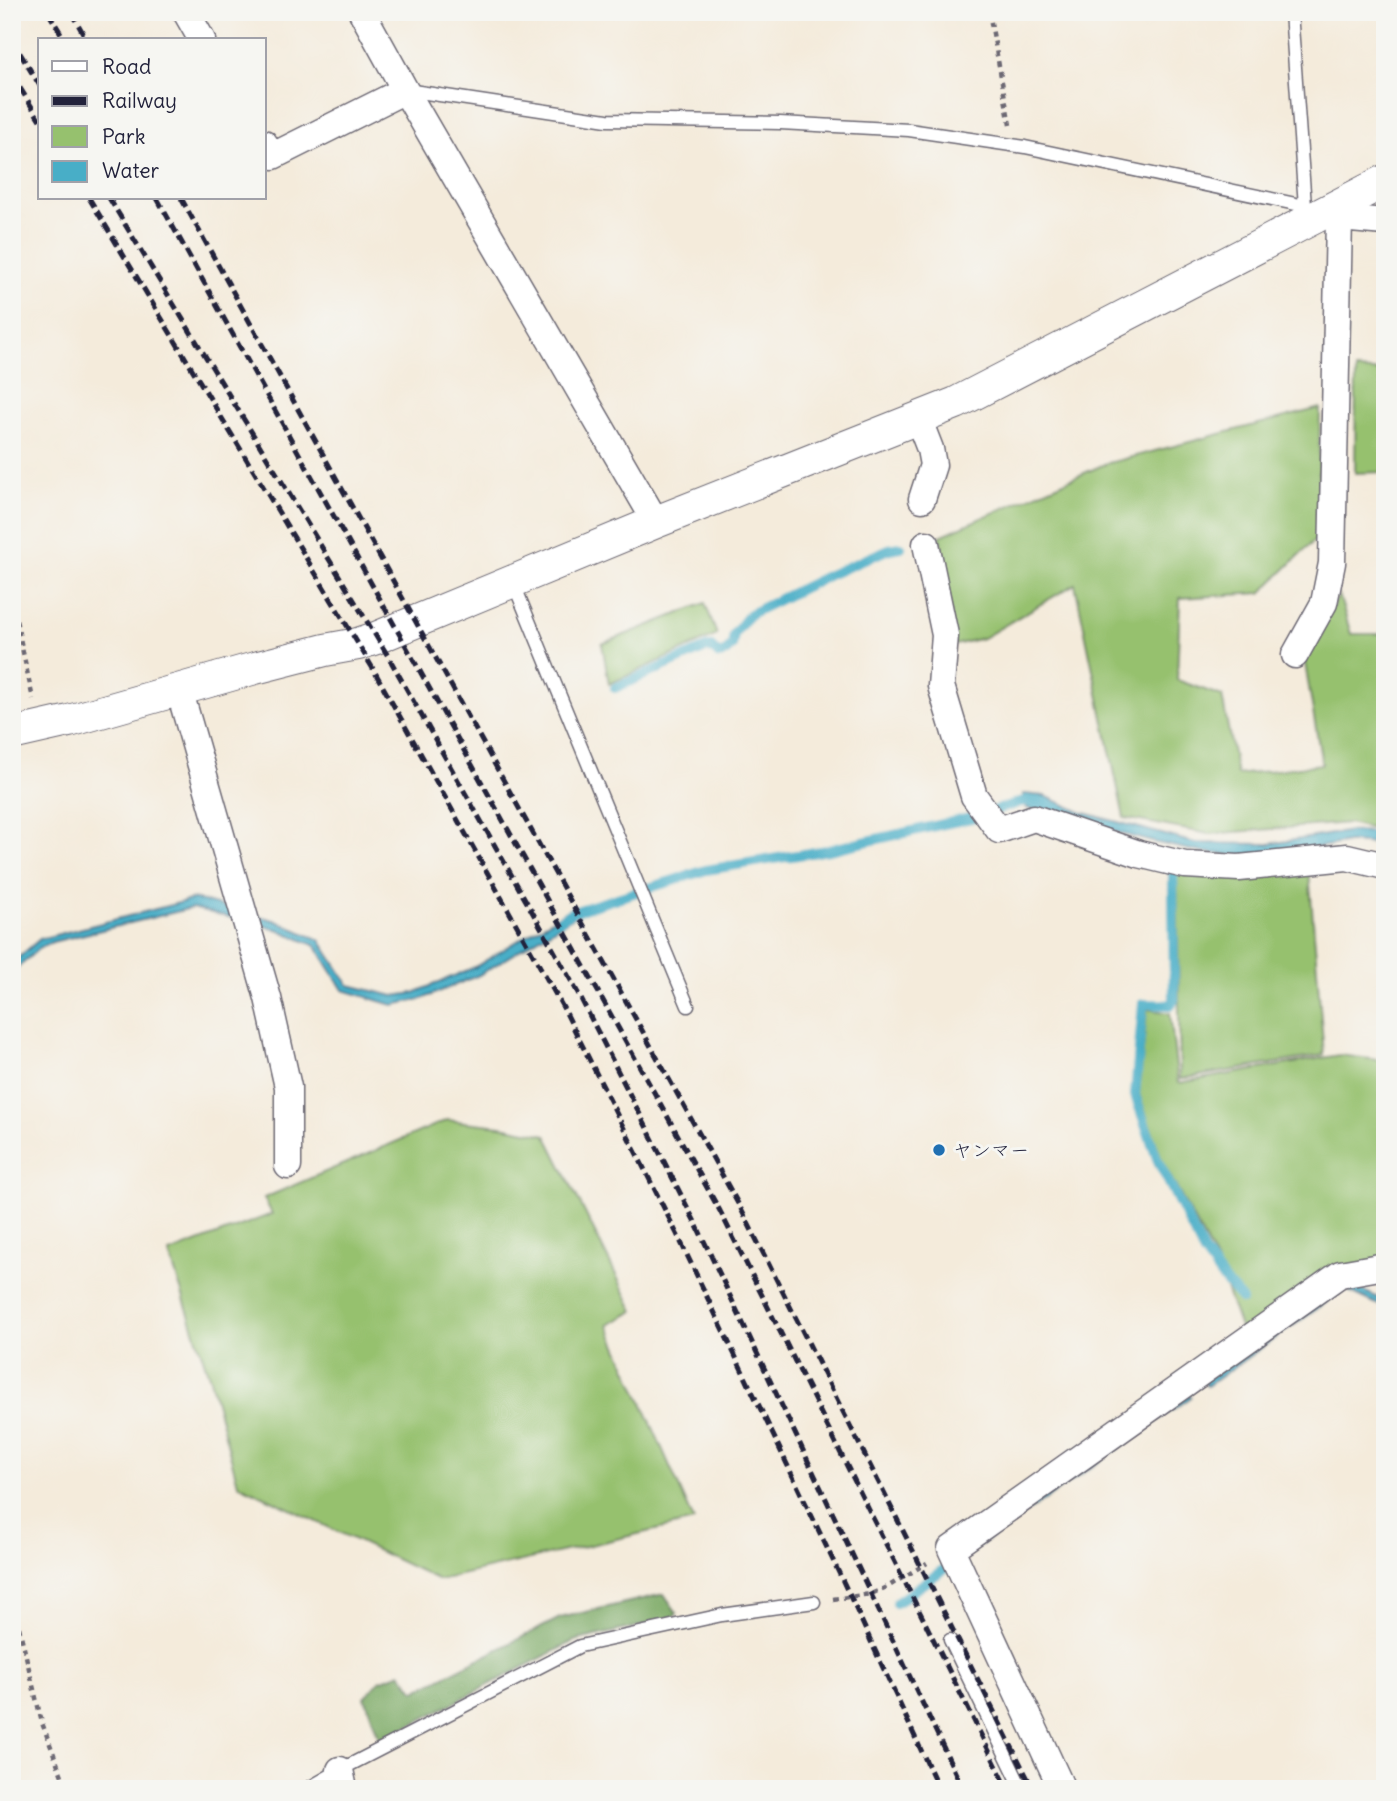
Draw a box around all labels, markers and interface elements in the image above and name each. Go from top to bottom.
legend [38,38,266,200]
text: Road [102,53,151,80]
text: Railway [102,87,177,114]
text: Park [102,123,145,150]
text: Water [102,157,160,184]
place label: ヤンマー [953,1138,1029,1162]
marker: ヤンマー [931,1142,947,1158]

